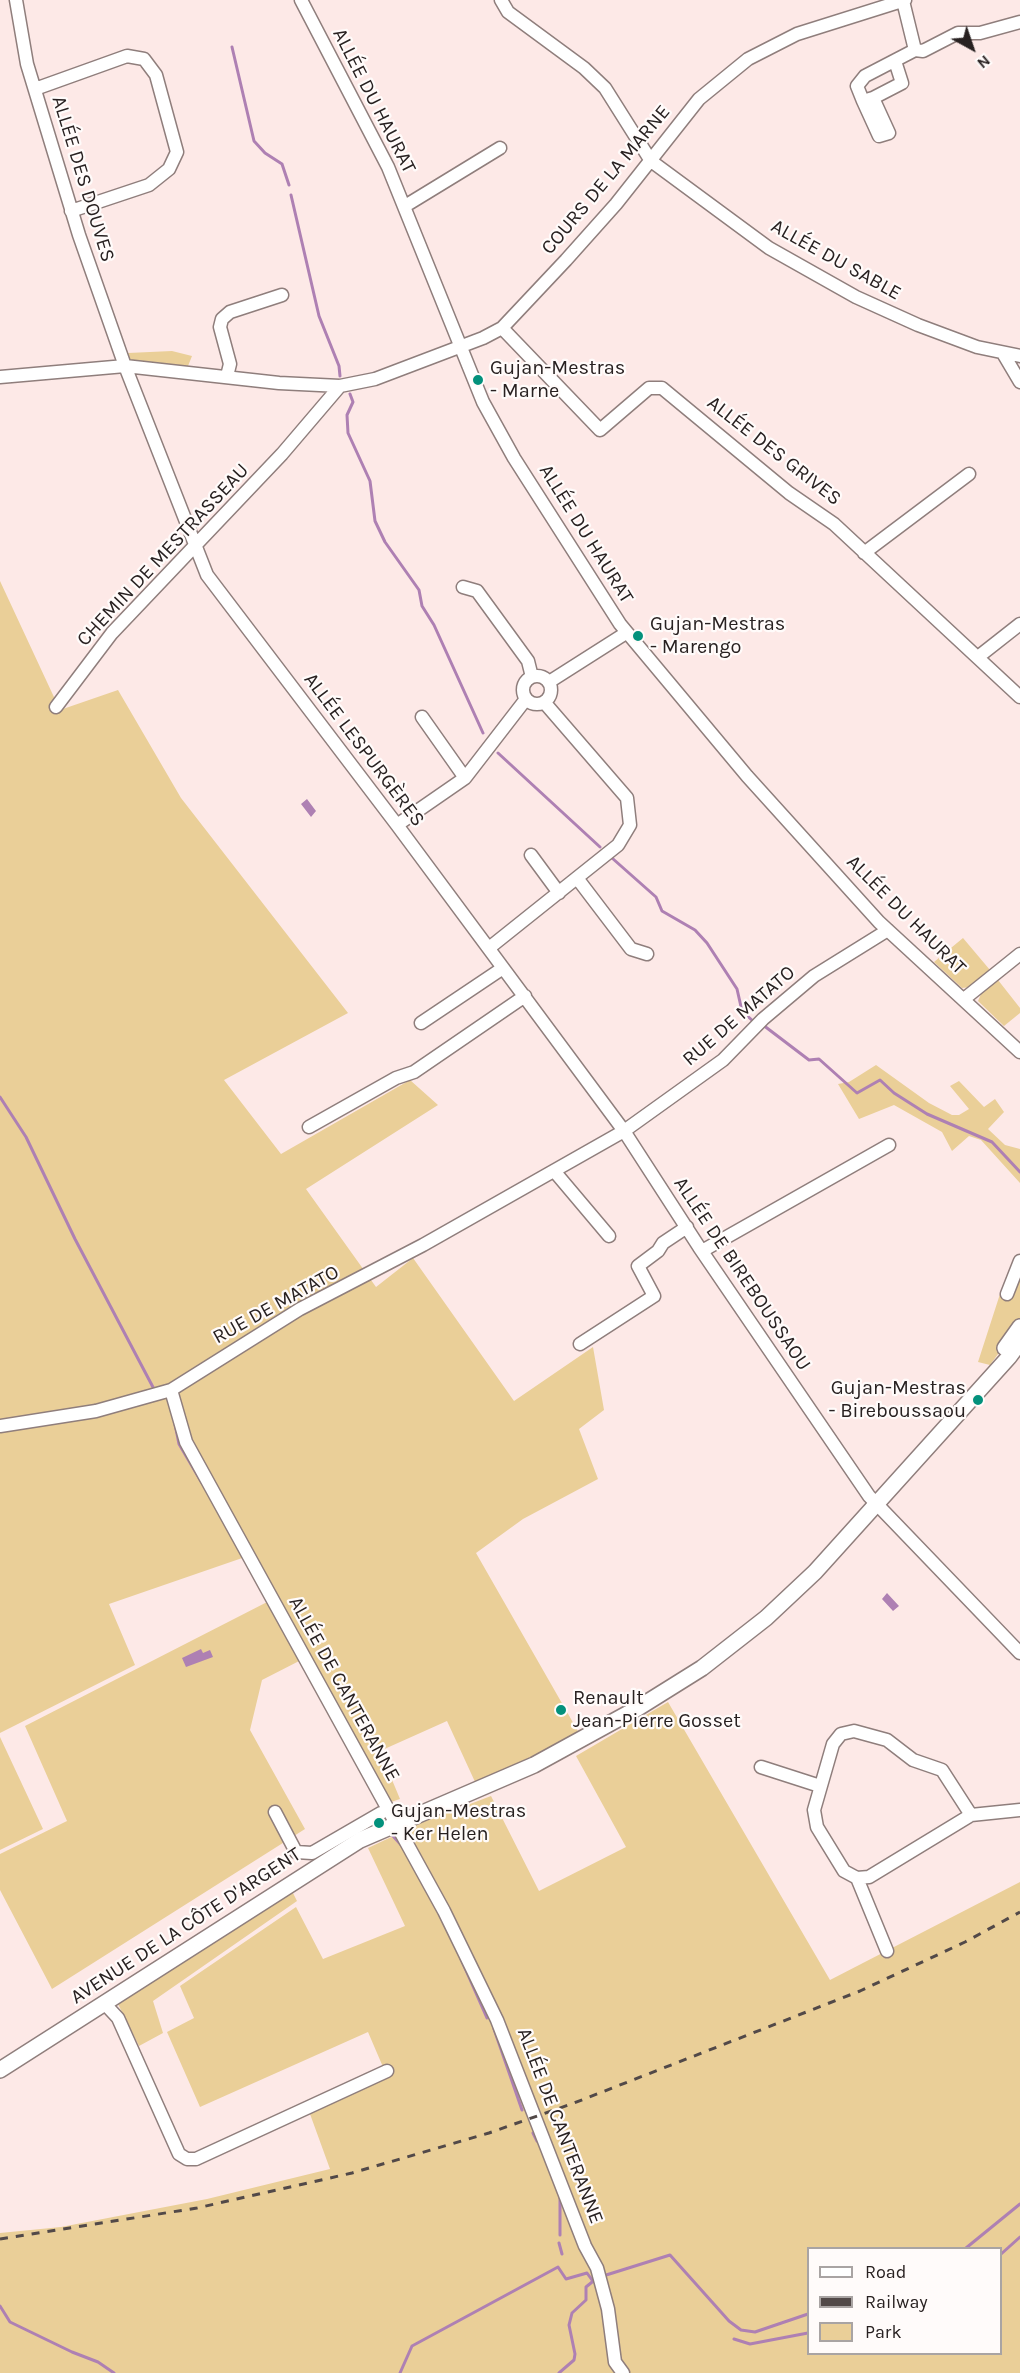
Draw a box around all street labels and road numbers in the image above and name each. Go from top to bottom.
street label: ALLÉE DU HAURAT [327,25,421,177]
street label: ALLÉE DES DOUVES [46,93,120,265]
street label: COURS DE LA MARNE [536,100,676,260]
street label: ALLÉE DU SABLE [767,214,905,306]
street label: ALLÉE DES GRIVES [702,391,846,511]
street label: CHEMIN DE MESTRASSEAU [72,459,254,651]
street label: ALLÉE DU HAURAT [534,460,638,608]
street label: ALLÉE LESPURGÈRES [298,668,430,832]
street label: ALLÉE DU HAURAT [841,850,971,980]
street label: RUE DE MATATO [678,961,800,1071]
street label: ALLÉE DE BIREBOUSSAOU [668,1173,816,1375]
street label: RUE DE MATATO [209,1260,343,1350]
street label: ALLÉE DE CANTERANNE [283,1592,405,1786]
street label: AVENUE DE LA CÔTE D'ARGENT [66,1843,306,2009]
street label: ALLÉE DE CANTERANNE [512,2025,608,2227]

